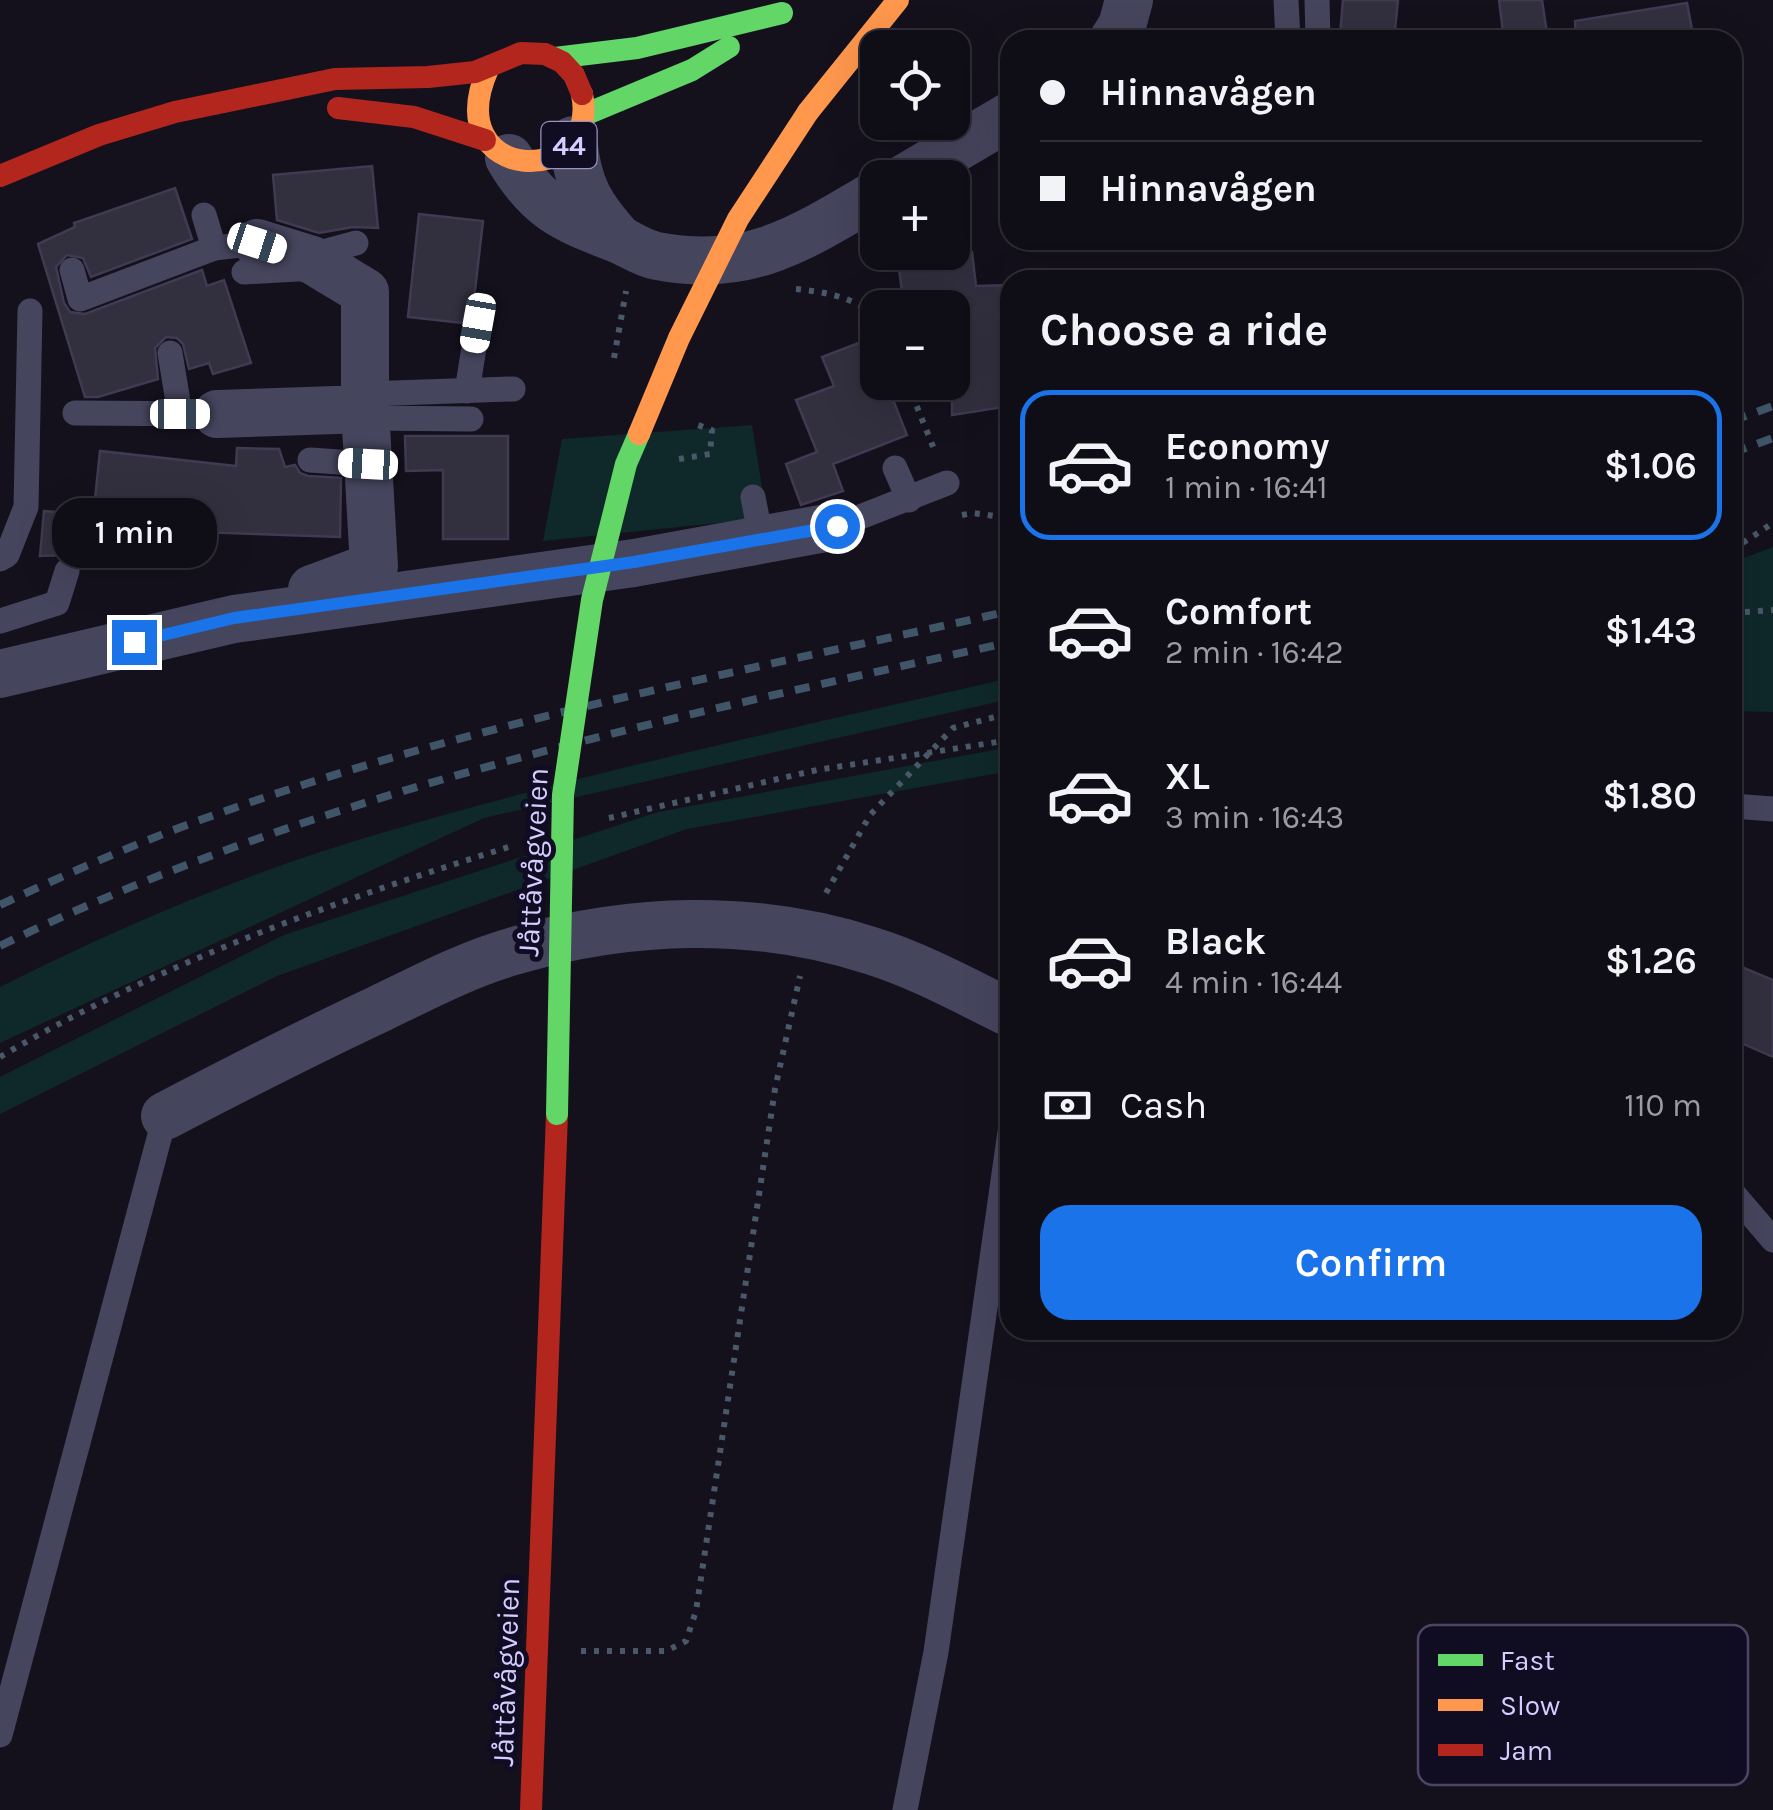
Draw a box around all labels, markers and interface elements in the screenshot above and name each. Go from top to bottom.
map controls [860,30,970,400]
button: locate [860,30,970,140]
text: Hinnavågen [1100,70,1317,115]
road number: 44 [542,122,596,168]
button: + [860,160,970,270]
text: Hinnavågen [1100,166,1317,211]
car [224,219,290,267]
button: − [860,290,970,400]
car [458,291,498,355]
text: Choose a ride [1040,304,1328,356]
car [150,399,210,429]
icon: car [1045,420,1135,510]
text: Economy [1165,424,1329,469]
text: $1.06 [1604,443,1697,488]
car [337,447,399,481]
text: 1 min · 16:41 [1165,469,1328,506]
callout: 1 min [52,497,216,567]
route start [815,504,860,549]
text: 1 min [95,514,174,551]
icon: car [1045,585,1135,675]
text: Comfort [1165,589,1312,634]
text: $1.43 [1605,608,1697,653]
route end [112,620,157,665]
text: 2 min · 16:42 [1165,634,1344,671]
icon: car [1045,750,1135,840]
text: XL [1165,754,1210,799]
street label: Jåttåvågveien [510,767,556,957]
text: $1.80 [1602,773,1697,818]
text: 3 min · 16:43 [1165,799,1344,836]
icon: car [1045,915,1135,1005]
text: Black [1165,919,1266,964]
text: $1.26 [1605,938,1697,983]
text: 4 min · 16:44 [1165,964,1342,1001]
icon: cash [1040,1078,1095,1133]
text: Cash [1120,1083,1207,1128]
text: 110 m [1624,1087,1702,1124]
button: Confirm [1040,1205,1702,1320]
street label: Jåttåvågveien [485,1577,527,1767]
legend [1418,1625,1748,1785]
text: Fast [1500,1644,1555,1677]
text: Slow [1500,1689,1560,1722]
text: Jam [1500,1734,1553,1767]

